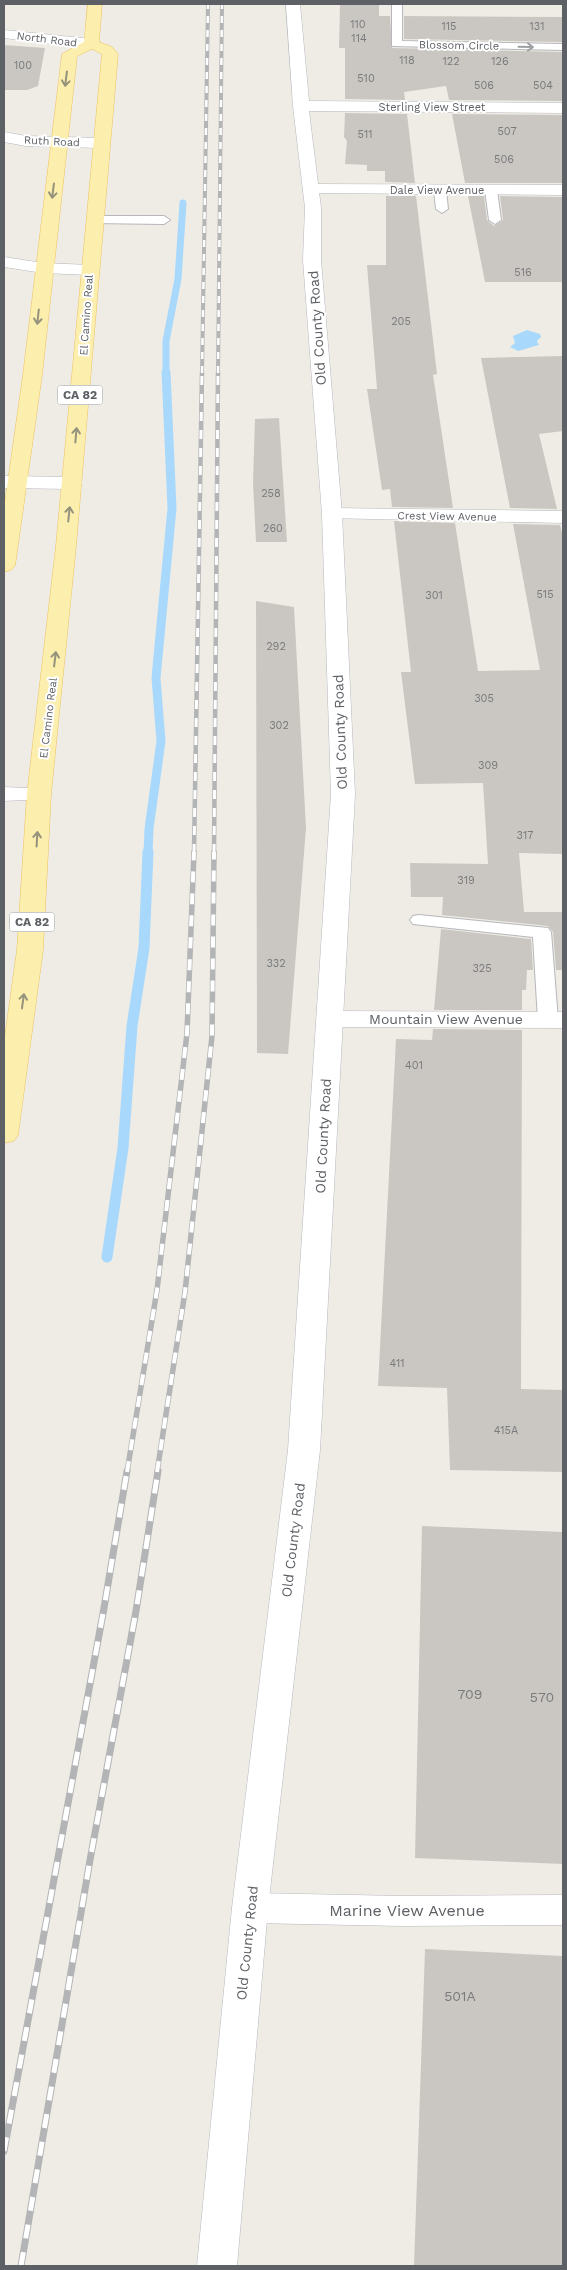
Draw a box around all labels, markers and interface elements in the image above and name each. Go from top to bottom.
house number: 110 [350,18,366,31]
house number: 115 [442,20,456,33]
house number: 131 [530,20,545,33]
street label: North Road [16,29,78,50]
house number: 114 [351,32,367,45]
street label: Blossom Circle [419,38,499,53]
one-way arrow [518,42,534,51]
house number: 118 [399,54,415,67]
house number: 122 [442,55,460,68]
house number: 126 [491,55,509,68]
house number: 100 [14,59,32,72]
one-way arrow [61,70,71,86]
house number: 510 [357,72,375,85]
house number: 506 [474,79,494,92]
house number: 504 [533,79,553,92]
street label: Sterling View Street [379,101,486,114]
house number: 507 [497,125,517,138]
house number: 511 [358,128,372,141]
street label: Ruth Road [24,134,80,149]
house number: 506 [494,153,514,166]
one-way arrow [47,182,57,198]
street label: Dale View Avenue [390,184,484,197]
house number: 516 [514,266,532,279]
street label: Old County Road [305,270,329,386]
street label: El Camino Real [77,273,96,356]
one-way arrow [33,309,43,325]
house number: 205 [391,315,411,328]
road number: CA 82 [58,386,102,404]
one-way arrow [72,427,81,443]
house number: 258 [261,487,281,500]
one-way arrow [64,507,74,523]
street label: Crest View Avenue [397,509,497,524]
house number: 260 [263,522,283,535]
house number: 515 [536,588,554,601]
house number: 301 [425,589,443,602]
house number: 292 [266,640,286,653]
one-way arrow [50,651,60,667]
street label: Old County Road [330,674,350,790]
street label: El Camino Real [37,676,60,759]
house number: 305 [474,692,494,705]
house number: 302 [269,719,289,732]
house number: 309 [478,759,498,772]
house number: 317 [517,829,533,842]
one-way arrow [33,831,42,847]
house number: 319 [457,874,475,887]
road number: CA 82 [10,912,54,932]
house number: 332 [266,957,286,970]
house number: 325 [472,962,492,975]
one-way arrow [18,993,28,1009]
street label: Mountain View Avenue [369,1011,523,1027]
house number: 401 [405,1059,423,1072]
street label: Old County Road [312,1078,334,1194]
house number: 411 [389,1357,405,1370]
house number: 415A [494,1424,518,1437]
street label: Old County Road [278,1482,308,1598]
house number: 709 [458,1686,482,1702]
house number: 570 [530,1689,554,1705]
street label: Old County Road [233,1885,261,2001]
street label: Marine View Avenue [329,1901,485,1920]
house number: 501A [444,1988,476,2004]

